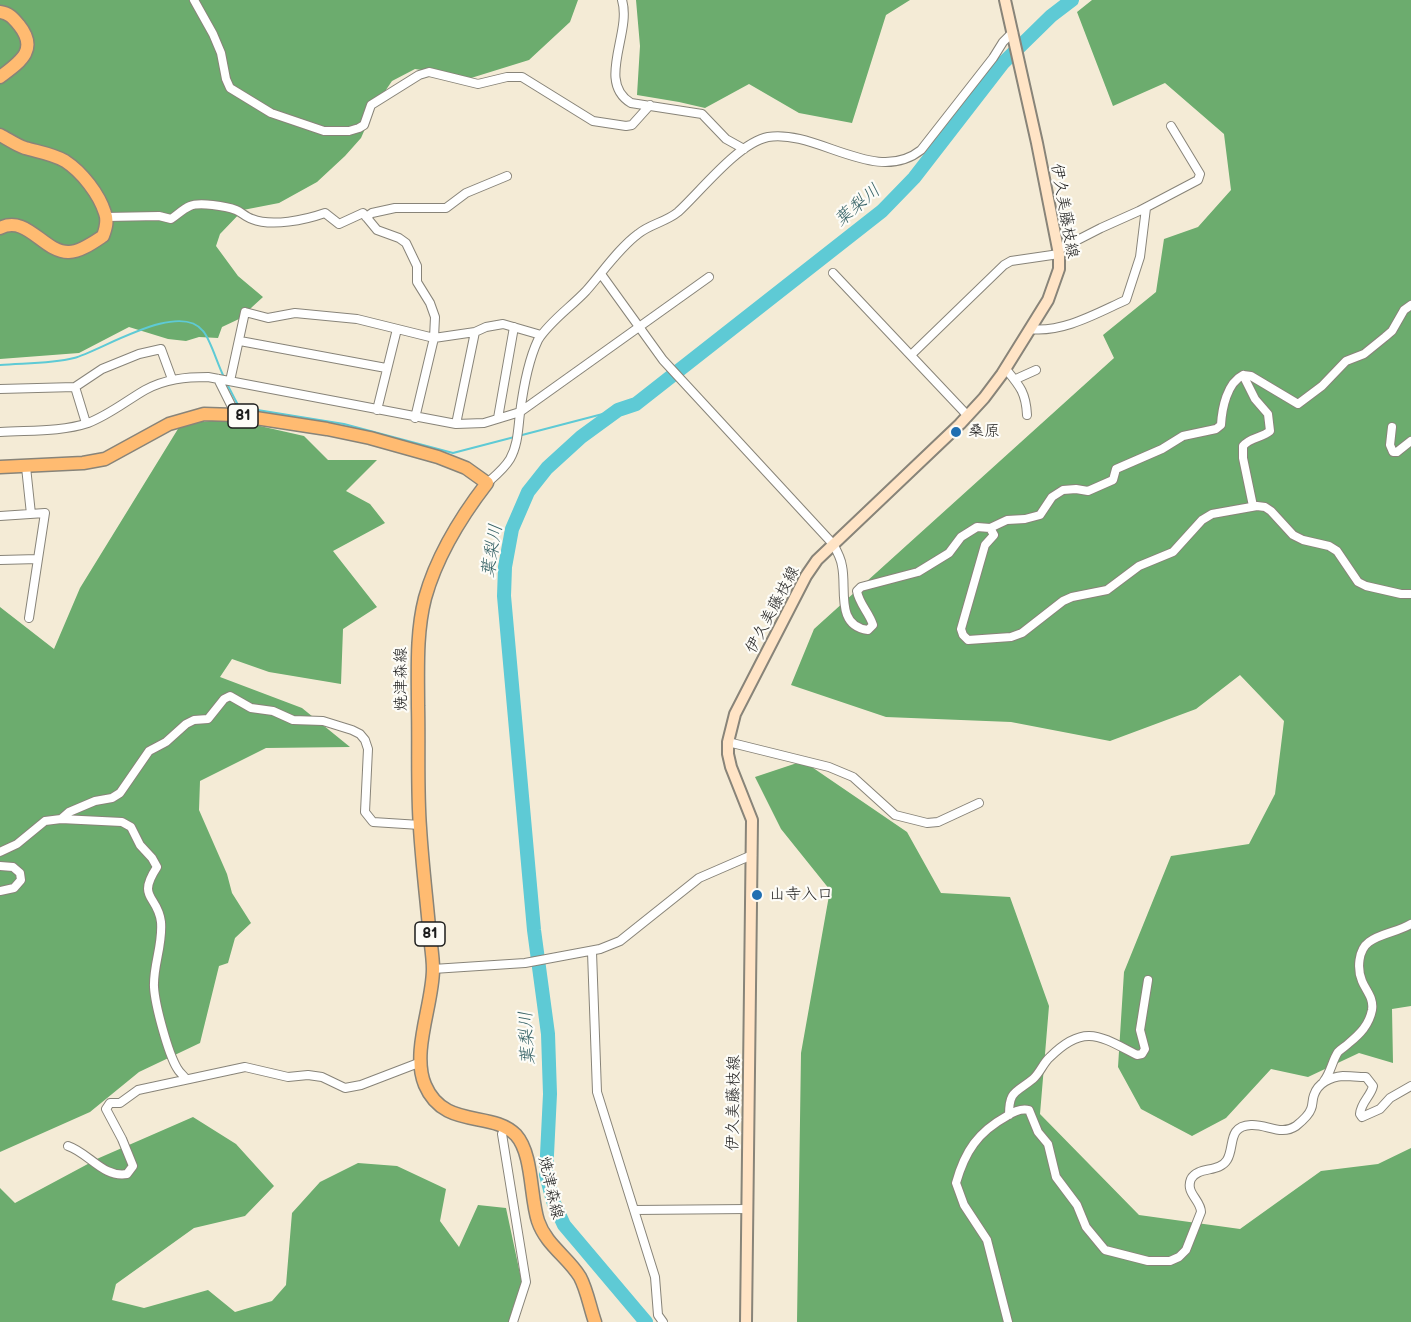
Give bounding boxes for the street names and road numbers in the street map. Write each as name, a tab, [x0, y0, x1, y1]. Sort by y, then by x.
street label: 伊久美藤枝線	[1046, 162, 1082, 260]
road number: 81	[228, 404, 258, 428]
street label: 伊久美藤枝線	[742, 563, 804, 657]
street label: 焼津森線	[392, 647, 412, 711]
road number: 81	[415, 922, 445, 946]
street label: 伊久美藤枝線	[724, 1055, 744, 1151]
street label: 焼津森線	[533, 1155, 567, 1221]

